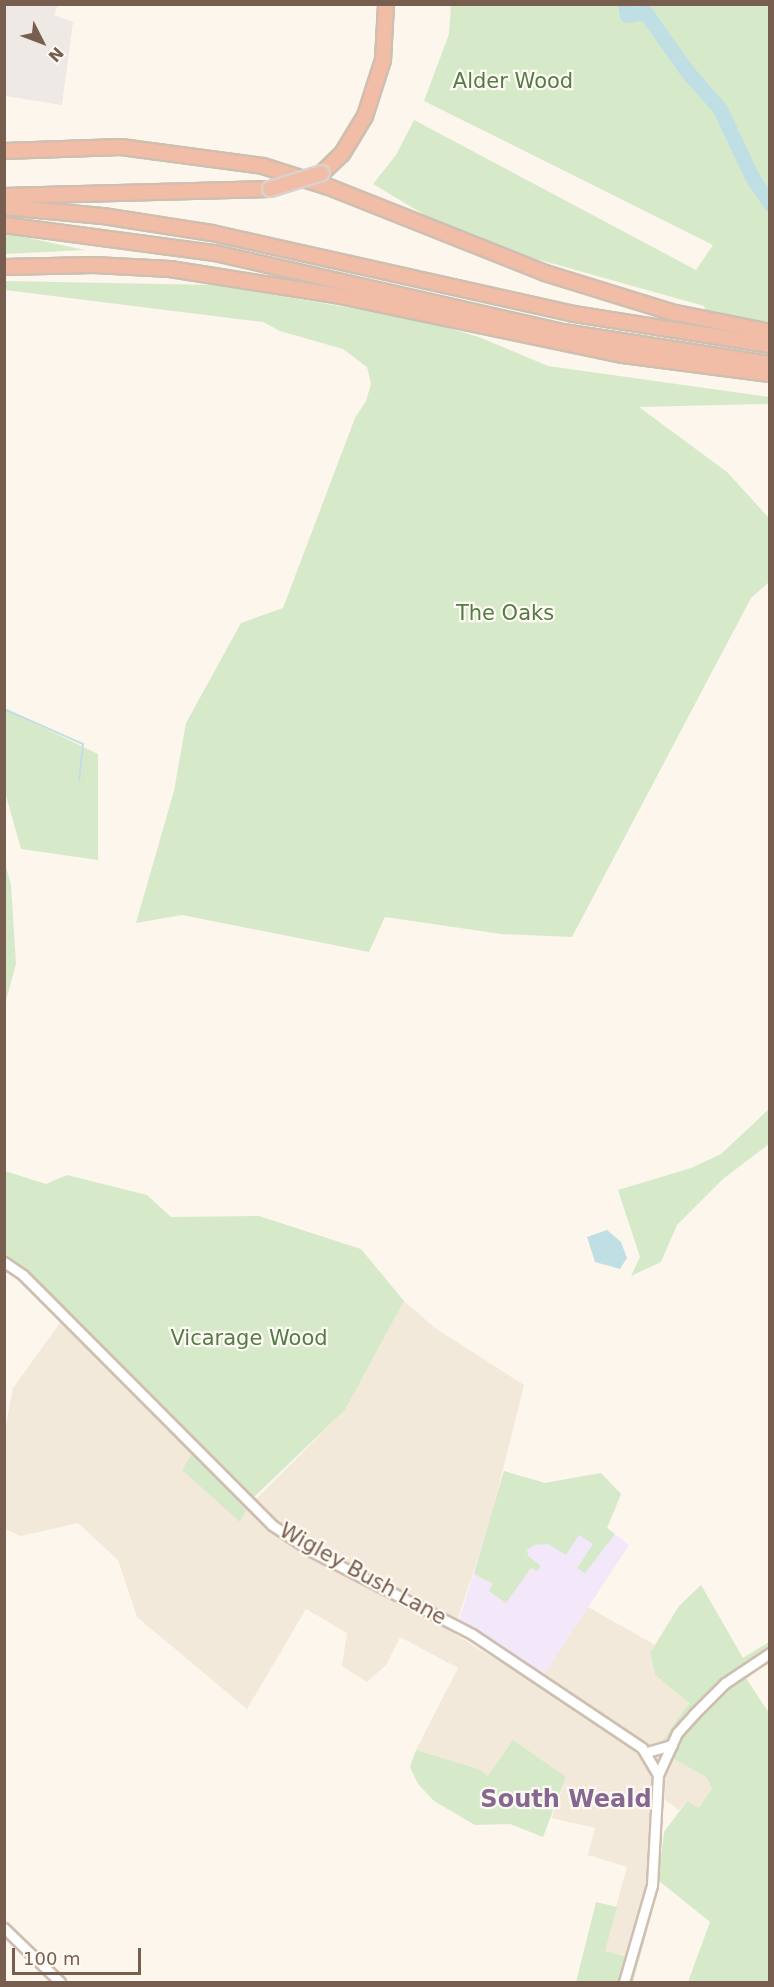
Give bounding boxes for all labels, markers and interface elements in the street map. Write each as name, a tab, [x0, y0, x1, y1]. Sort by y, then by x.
north arrow	[12, 12, 72, 72]
text: N	[44, 43, 67, 66]
park label: Alder Wood	[453, 68, 573, 94]
park label: The Oaks	[456, 600, 554, 626]
park label: Vicarage Wood	[170, 1325, 328, 1351]
street label: Wigley Bush Lane	[275, 1518, 451, 1630]
district label: South Weald	[480, 1786, 652, 1814]
scale bar	[15, 1936, 144, 1974]
text: 100 m	[23, 1948, 81, 1969]

